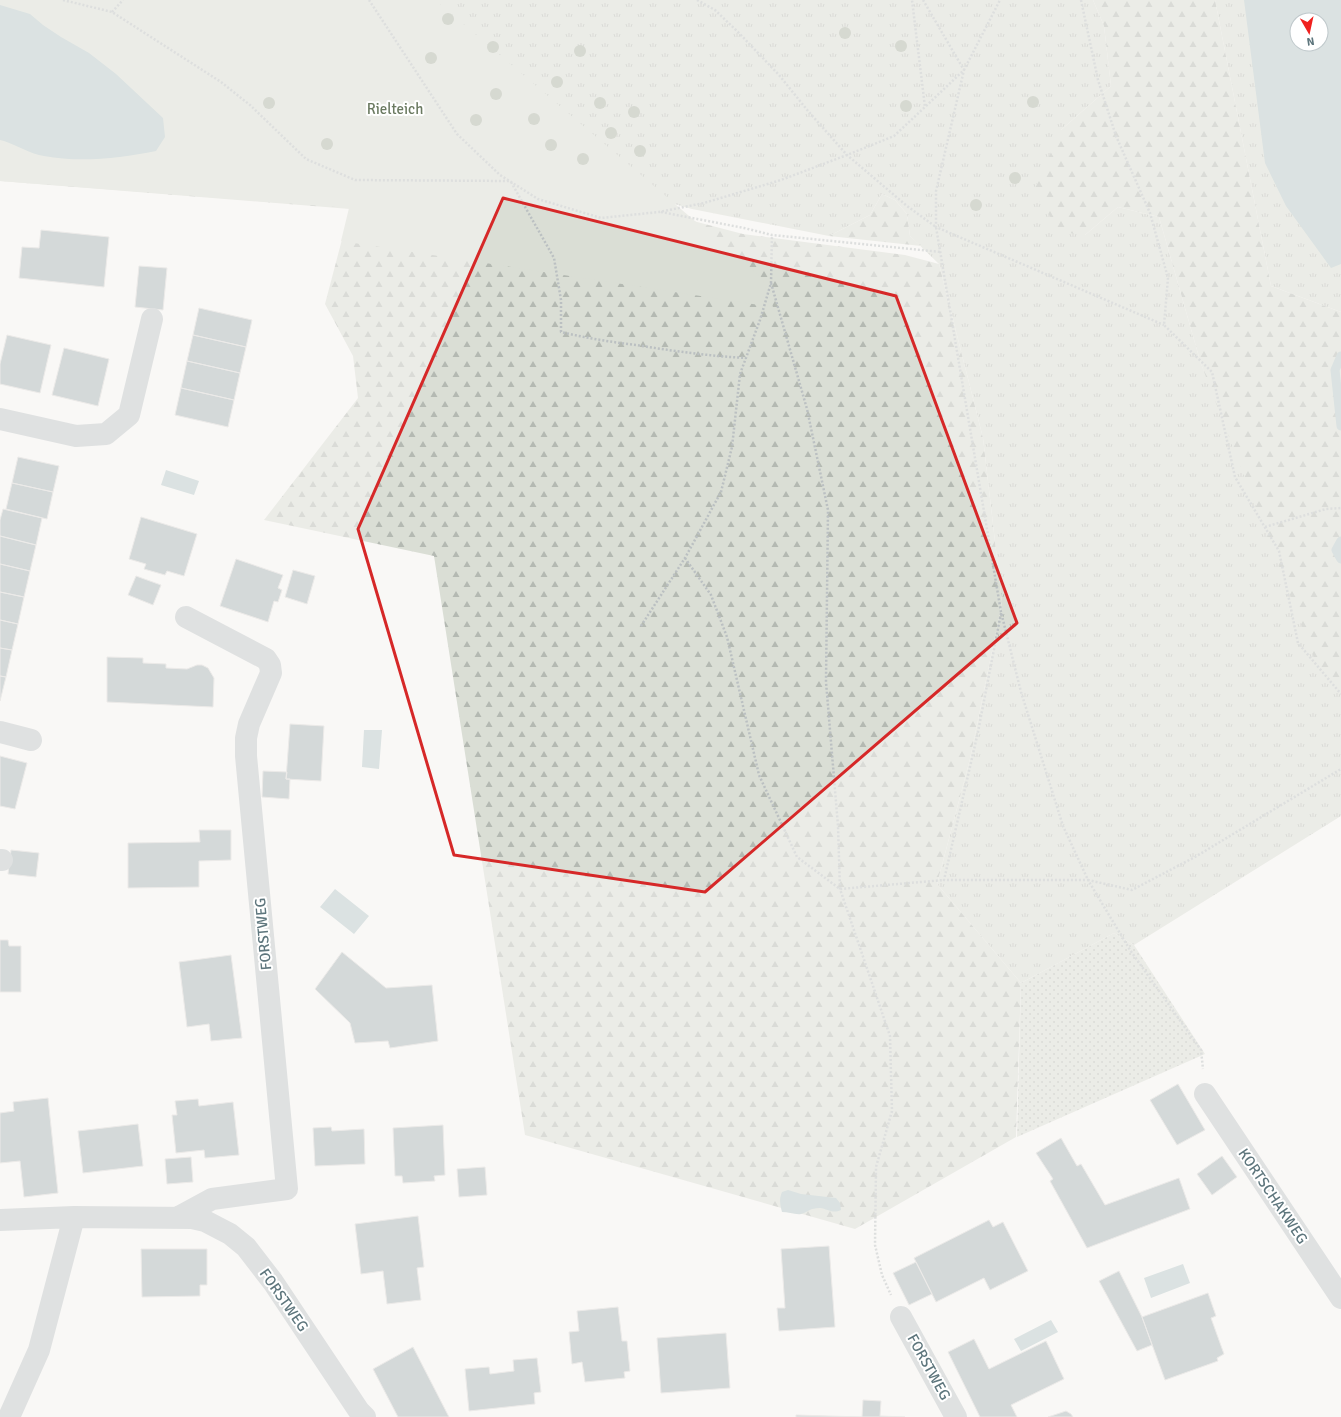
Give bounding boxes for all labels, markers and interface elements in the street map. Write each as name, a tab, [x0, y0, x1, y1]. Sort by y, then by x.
north arrow	[1289, 12, 1329, 52]
text: N	[1306, 34, 1315, 48]
park label: Rielteich	[367, 100, 423, 118]
street label: FORSTWEG	[251, 897, 275, 971]
street label: KORTSCHAKWEG	[1234, 1145, 1312, 1247]
street label: FORSTWEG	[256, 1265, 312, 1335]
street label: FORSTWEG	[903, 1331, 955, 1403]

